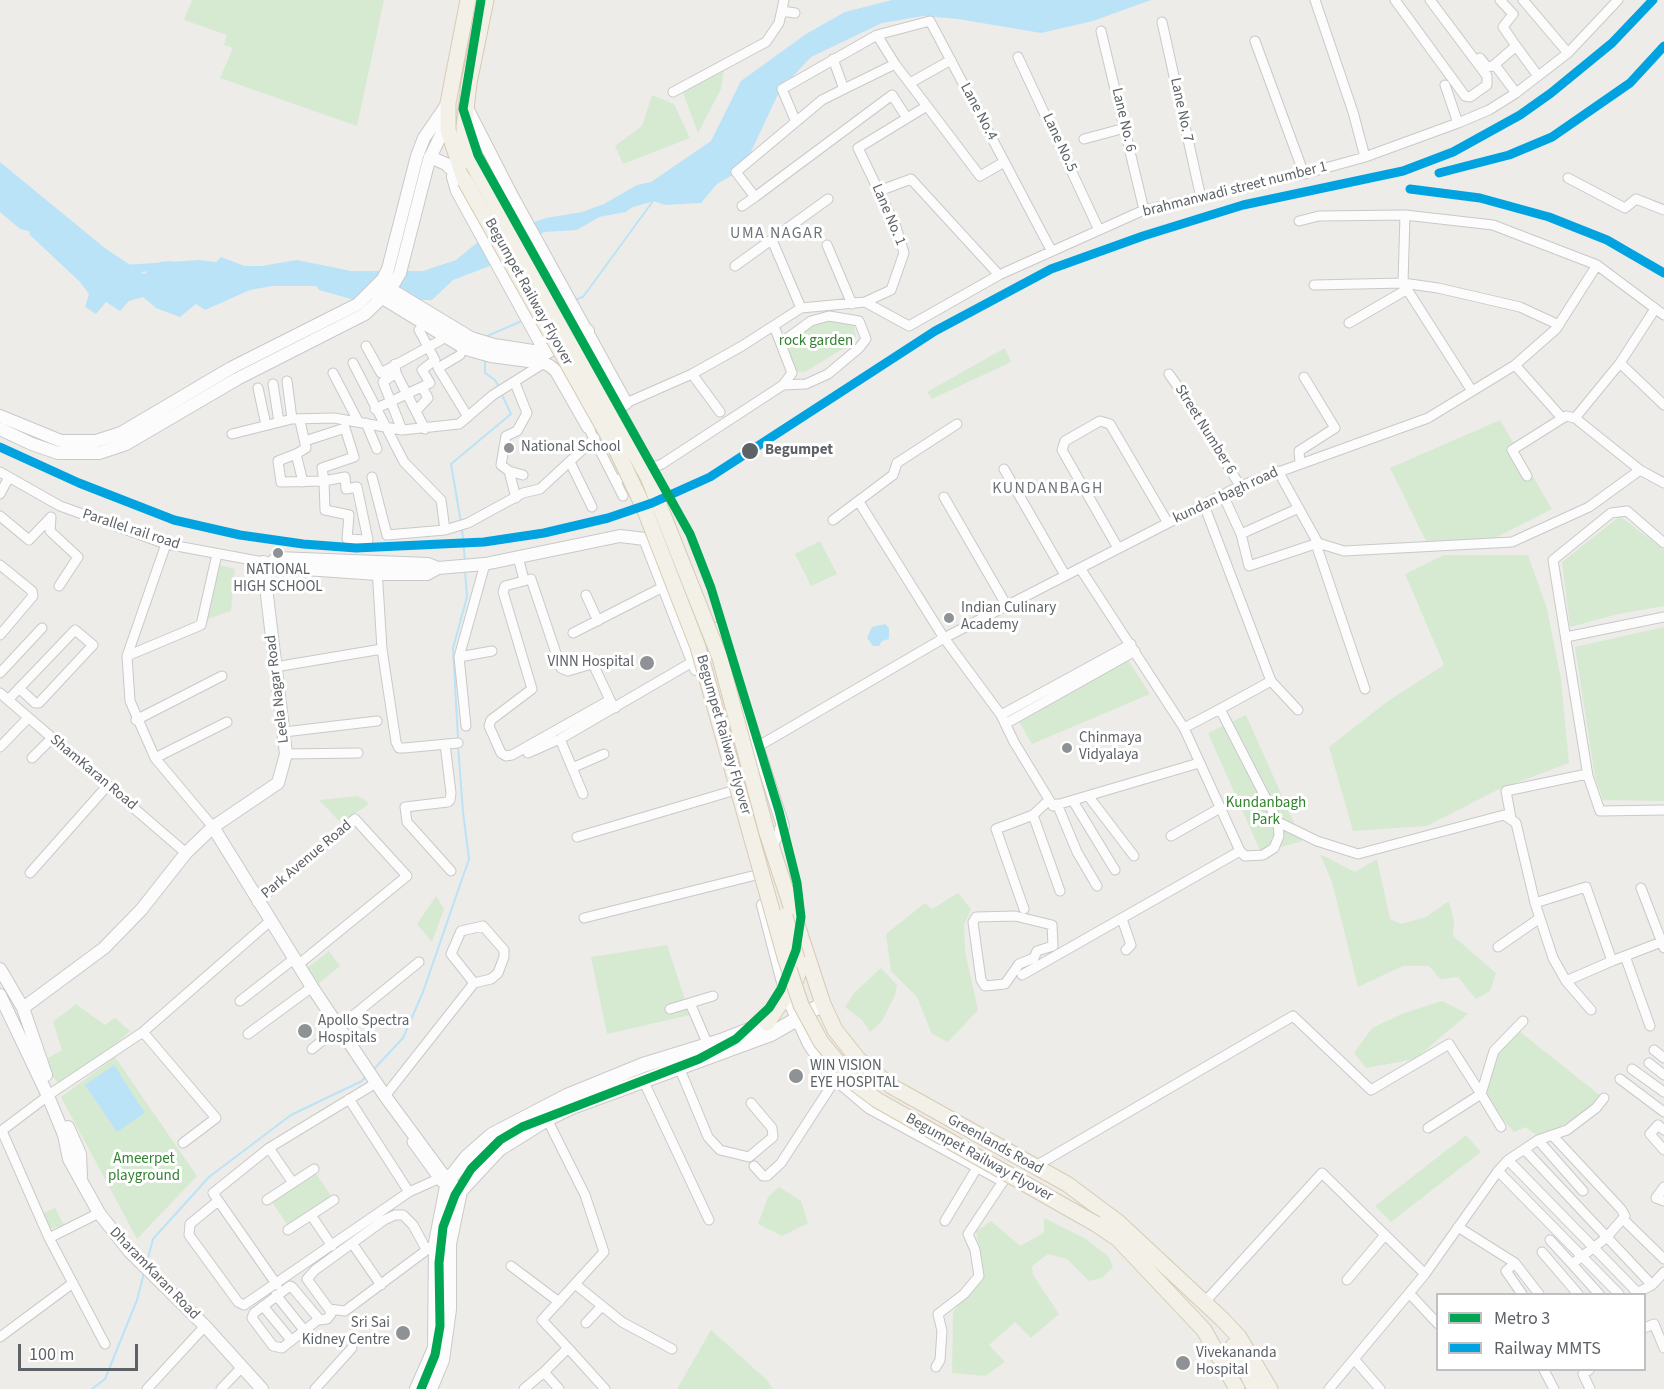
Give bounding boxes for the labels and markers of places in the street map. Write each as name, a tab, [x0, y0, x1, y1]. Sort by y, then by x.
place label: National School	[521, 439, 621, 457]
marker: National School	[502, 441, 516, 455]
marker: Begumpet	[740, 441, 760, 461]
place label: Begumpet	[765, 442, 833, 460]
marker: NATIONAL HIGH SCHOOL	[271, 546, 285, 560]
place label: NATIONAL HIGH SCHOOL	[233, 562, 323, 597]
place label: Indian Culinary Academy	[961, 600, 1056, 635]
marker: Indian Culinary Academy	[942, 611, 956, 625]
place label: VINN Hospital	[548, 654, 634, 672]
marker: VINN Hospital	[638, 654, 656, 672]
place label: Chinmaya Vidyalaya	[1079, 730, 1142, 765]
marker: Chinmaya Vidyalaya	[1060, 741, 1074, 755]
place label: Apollo Spectra Hospitals	[318, 1013, 409, 1048]
marker: Apollo Spectra Hospitals	[296, 1022, 314, 1040]
place label: WIN VISION EYE HOSPITAL	[810, 1058, 899, 1093]
marker: WIN VISION EYE HOSPITAL	[787, 1067, 805, 1085]
place label: Sri Sai Kidney Centre	[302, 1315, 390, 1350]
marker: Sri Sai Kidney Centre	[394, 1324, 412, 1342]
place label: Vivekananda Hospital	[1196, 1345, 1276, 1380]
marker: Vivekananda Hospital	[1174, 1354, 1192, 1372]

